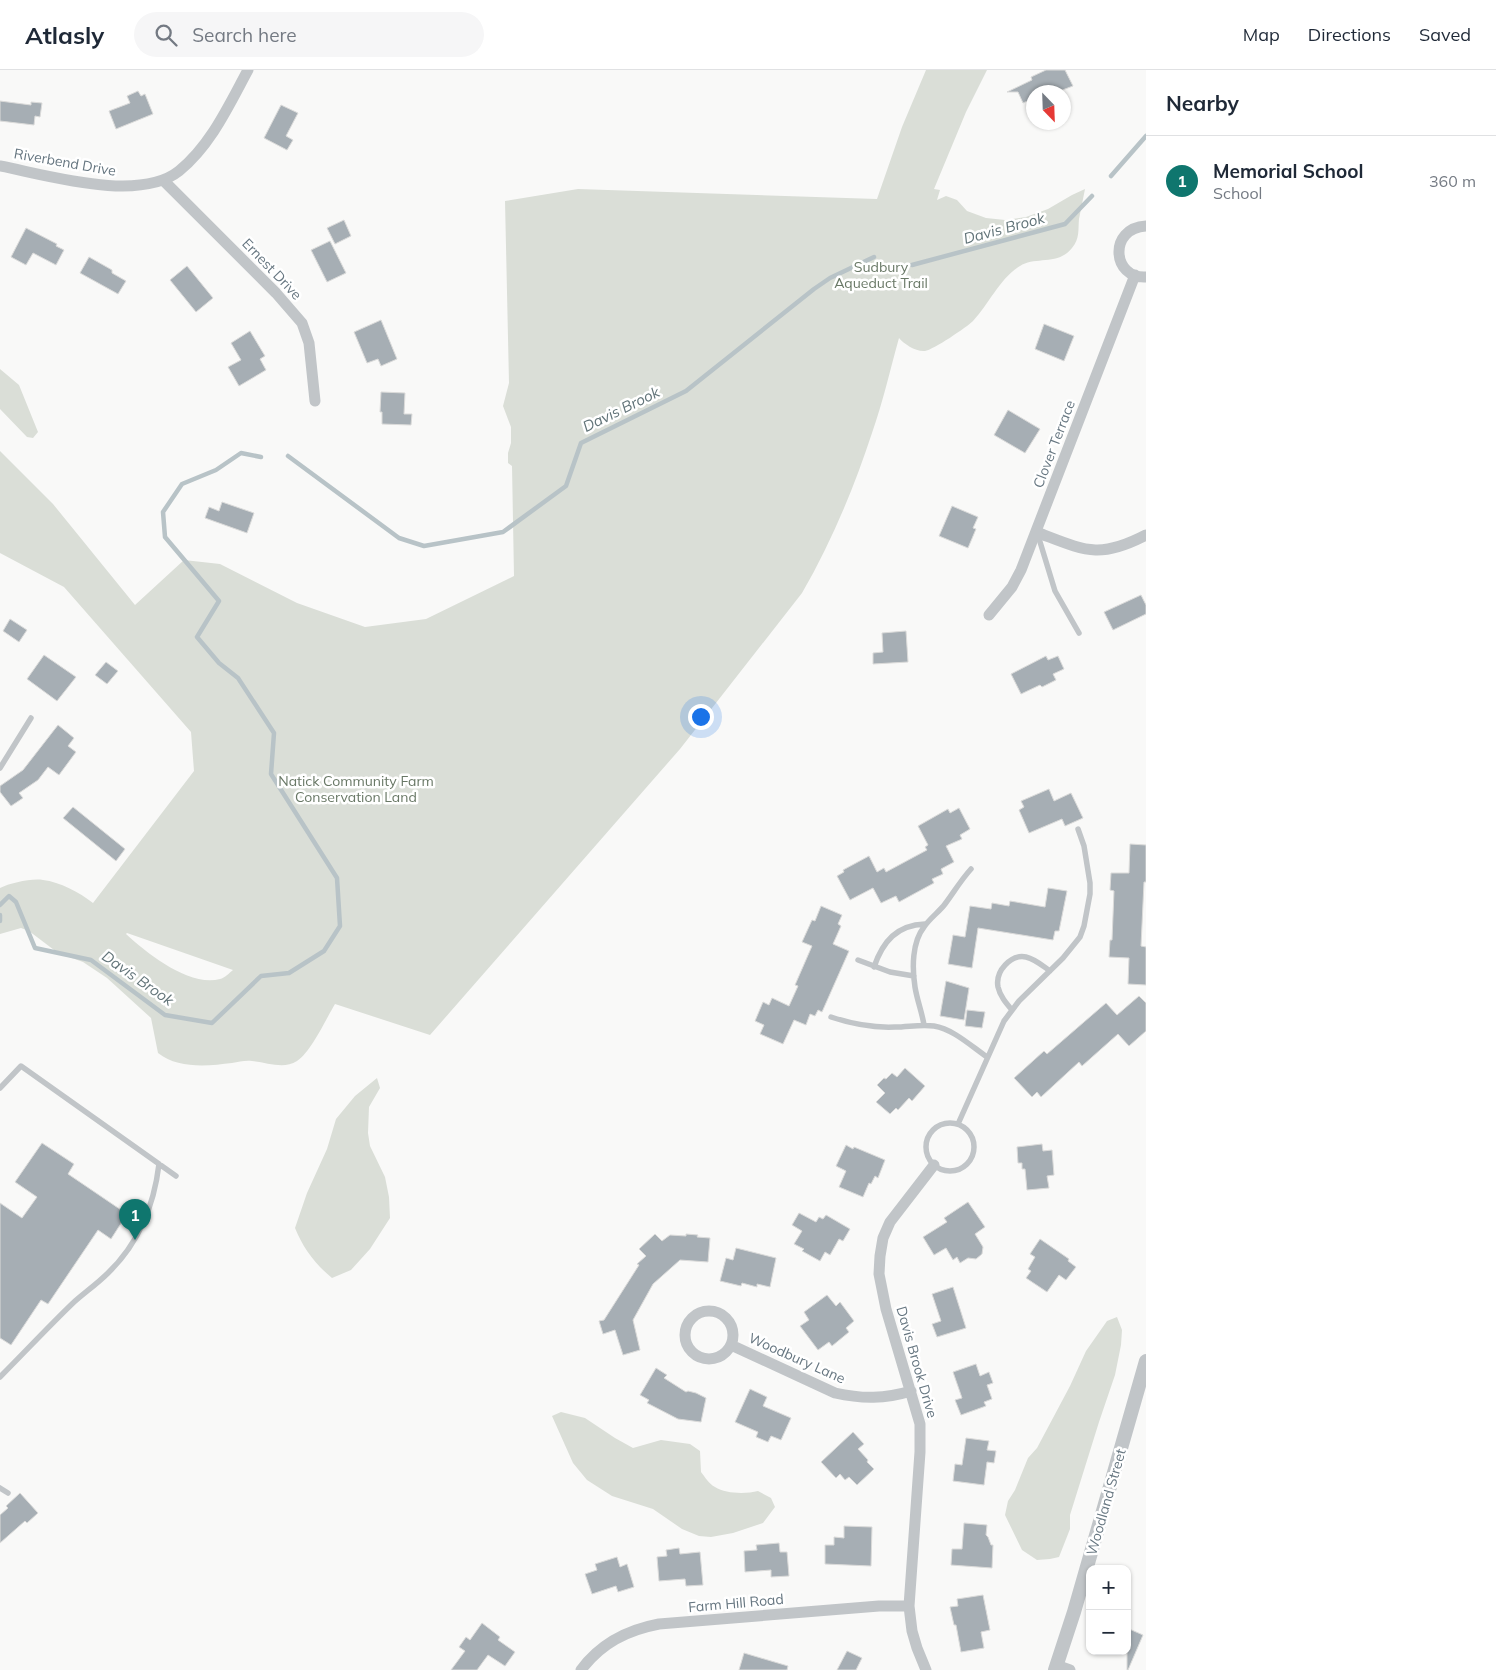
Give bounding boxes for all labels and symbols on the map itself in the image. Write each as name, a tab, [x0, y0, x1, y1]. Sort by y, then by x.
north arrow	[1026, 85, 1071, 130]
street label: Riverbend Drive	[13, 144, 117, 180]
water label: Davis Brook	[961, 208, 1048, 248]
street label: Ernest Drive	[238, 235, 306, 303]
park label: Sudbury Aqueduct Trail	[834, 258, 928, 292]
water label: Davis Brook	[579, 382, 664, 436]
street label: Clover Terrace	[1029, 398, 1079, 490]
your location	[688, 704, 714, 730]
park label: Natick Community Farm Conservation Land	[278, 772, 434, 806]
water label: Davis Brook	[98, 946, 179, 1010]
pin: 1	[119, 1199, 151, 1240]
street label: Davis Brook Drive	[892, 1304, 942, 1420]
street label: Woodbury Lane	[746, 1329, 848, 1387]
street label: Woodland Street	[1082, 1447, 1130, 1557]
street label: Farm Hill Road	[688, 1590, 784, 1616]

